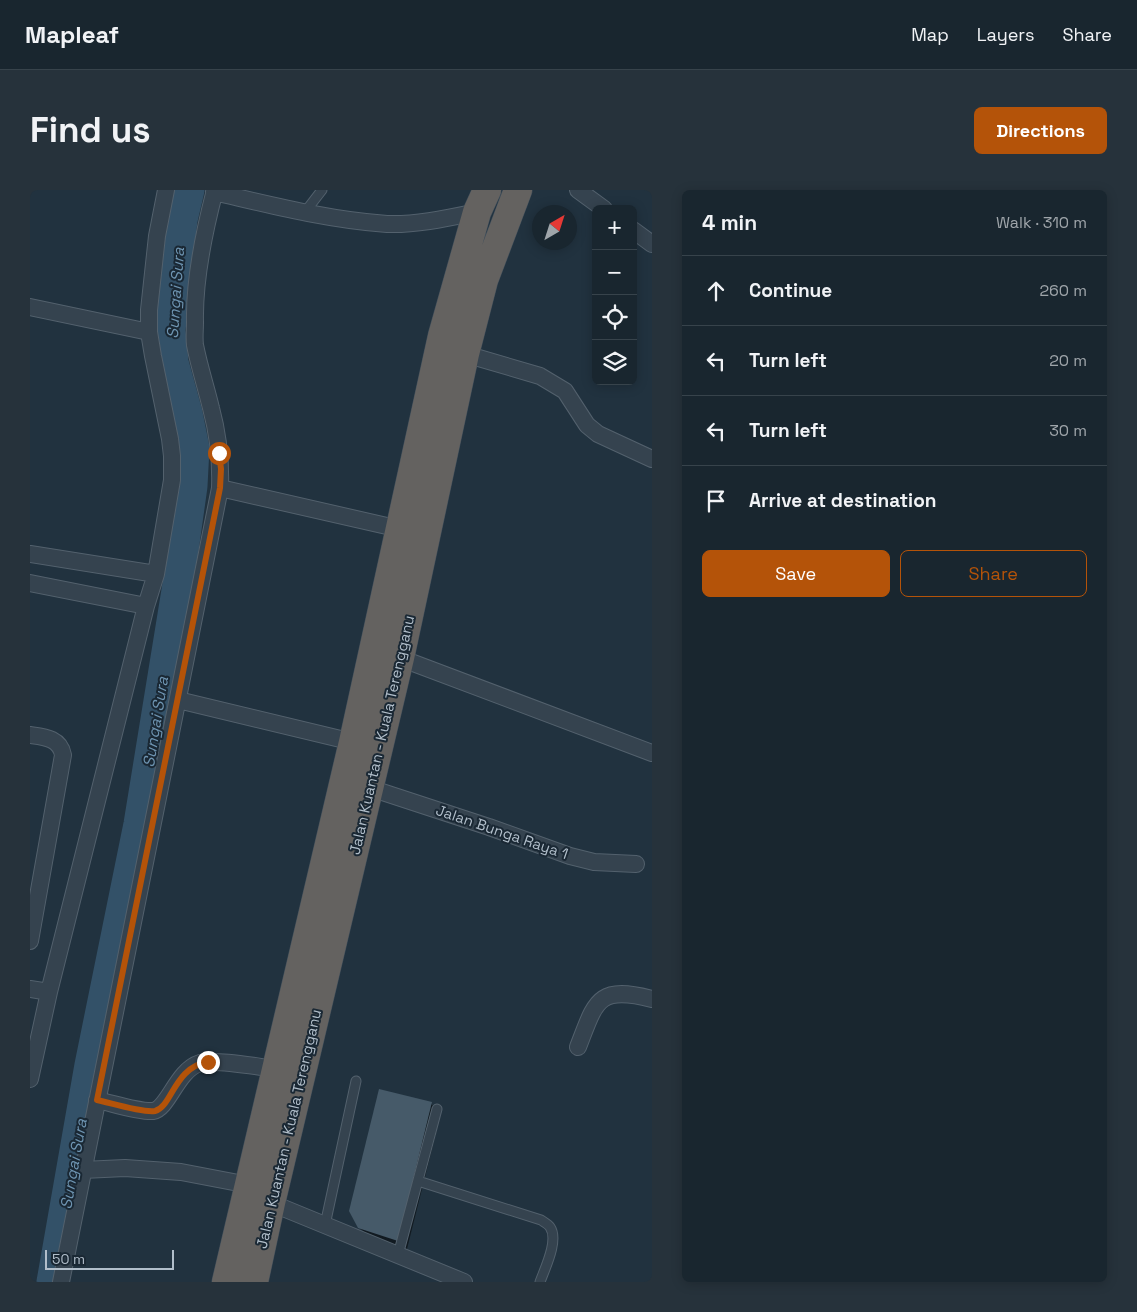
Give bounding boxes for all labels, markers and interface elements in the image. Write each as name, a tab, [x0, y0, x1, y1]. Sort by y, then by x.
text: Mapleaf	[25, 19, 119, 50]
text: Map	[911, 23, 949, 46]
text: Layers	[977, 23, 1034, 46]
text: Share	[1062, 23, 1112, 46]
button: Directions	[974, 107, 1107, 154]
text: Find us	[30, 108, 151, 152]
north arrow	[532, 205, 577, 250]
map controls	[592, 205, 637, 385]
button: +	[592, 205, 637, 250]
text: 4 min	[702, 209, 757, 236]
text: Walk · 310 m	[996, 212, 1087, 233]
water label: Sungai Sura	[162, 246, 189, 339]
button: −	[592, 250, 637, 295]
icon: ahead	[702, 277, 730, 305]
text: Continue	[749, 278, 832, 303]
text: 260 m	[1039, 280, 1087, 301]
button: locate	[592, 295, 637, 340]
button: layers	[592, 340, 637, 385]
icon: left	[702, 347, 730, 375]
text: Turn left	[749, 348, 827, 373]
text: 20 m	[1049, 350, 1087, 371]
icon: left	[702, 417, 730, 445]
text: Turn left	[749, 418, 827, 443]
text: 30 m	[1049, 420, 1087, 441]
route start	[208, 442, 231, 465]
icon: arrive	[702, 487, 730, 515]
text: Arrive at destination	[749, 488, 937, 513]
button: Save	[702, 550, 890, 597]
button: Share	[900, 550, 1087, 597]
street label: Jalan Kuantan - Kuala Terengganu	[345, 613, 418, 856]
water label: Sungai Sura	[138, 674, 173, 769]
street label: Jalan Bunga Raya 1	[433, 800, 571, 863]
street label: Jalan Kuantan - Kuala Terengganu	[252, 1007, 325, 1250]
route end	[197, 1051, 220, 1074]
water label: Sungai Sura	[55, 1116, 92, 1211]
scale bar	[45, 1247, 174, 1270]
text: 50 m	[52, 1250, 85, 1268]

